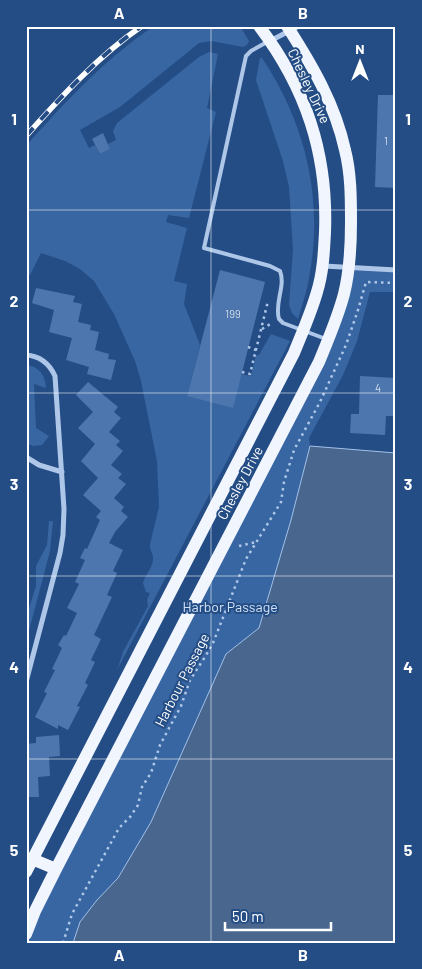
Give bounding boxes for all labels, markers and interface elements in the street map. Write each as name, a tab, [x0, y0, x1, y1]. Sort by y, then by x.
text: A	[114, 3, 125, 22]
text: B	[298, 3, 308, 22]
north arrow	[334, 38, 384, 88]
text: N	[355, 40, 365, 57]
street label: Chesley Drive	[285, 46, 334, 126]
text: 1	[11, 109, 17, 128]
text: 1	[405, 109, 411, 128]
house number: 1	[384, 134, 388, 147]
text: 2	[10, 291, 19, 310]
text: 2	[404, 291, 413, 310]
house number: 199	[225, 307, 241, 320]
house number: 4	[375, 381, 381, 394]
street label: Chesley Drive	[213, 443, 266, 523]
text: 3	[10, 474, 18, 493]
text: 3	[404, 474, 412, 493]
park label: Harbor Passage	[182, 598, 278, 615]
street label: Harbour Passage	[151, 630, 212, 729]
text: 4	[9, 657, 19, 676]
text: 4	[403, 657, 413, 676]
text: 5	[10, 840, 19, 859]
text: 5	[404, 840, 413, 859]
scale bar	[225, 899, 331, 931]
text: 50 m	[232, 907, 264, 925]
text: A	[114, 945, 125, 964]
text: B	[298, 945, 308, 964]

